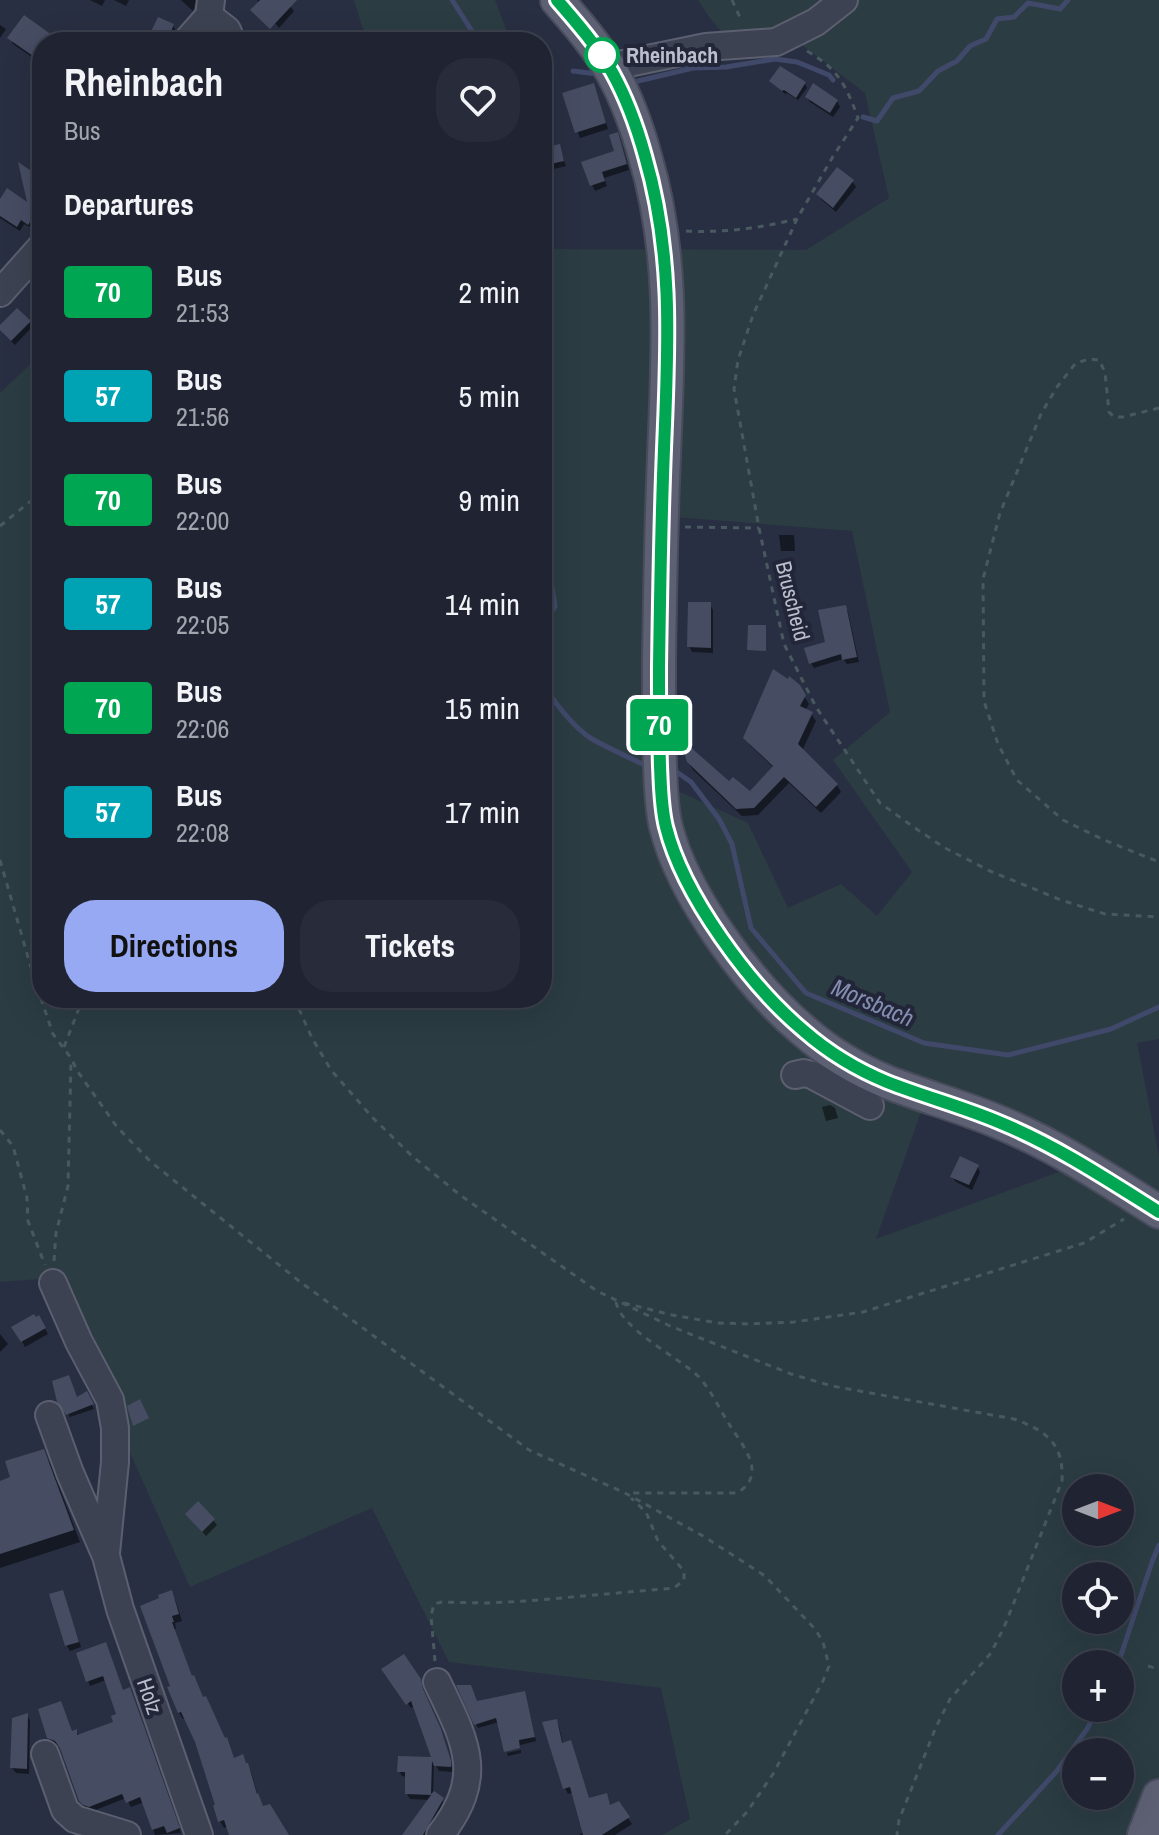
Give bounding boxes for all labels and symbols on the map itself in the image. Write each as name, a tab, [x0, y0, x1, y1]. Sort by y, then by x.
marker: Rheinbach	[585, 38, 619, 72]
place label: Rheinbach	[626, 40, 718, 70]
street label: Bruscheid	[769, 558, 817, 644]
line badge: 70	[623, 699, 695, 751]
water label: Morsbach	[827, 970, 919, 1034]
north arrow	[1062, 1474, 1134, 1546]
street label: Holz	[130, 1674, 170, 1718]

